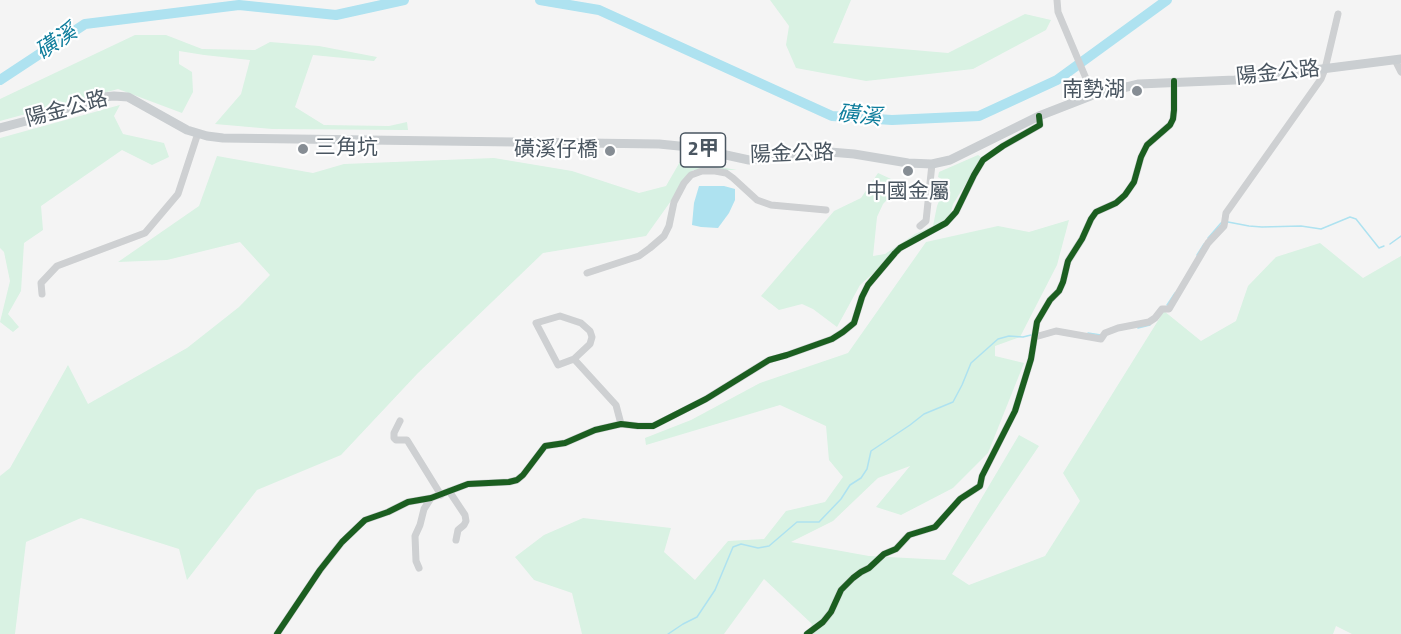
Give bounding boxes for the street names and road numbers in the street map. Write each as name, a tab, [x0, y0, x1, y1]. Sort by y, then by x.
street label: 陽金公路	[1235, 57, 1321, 91]
street label: 陽金公路	[23, 87, 111, 133]
road number: 2甲	[680, 133, 726, 167]
street label: 陽金公路	[750, 141, 834, 169]

